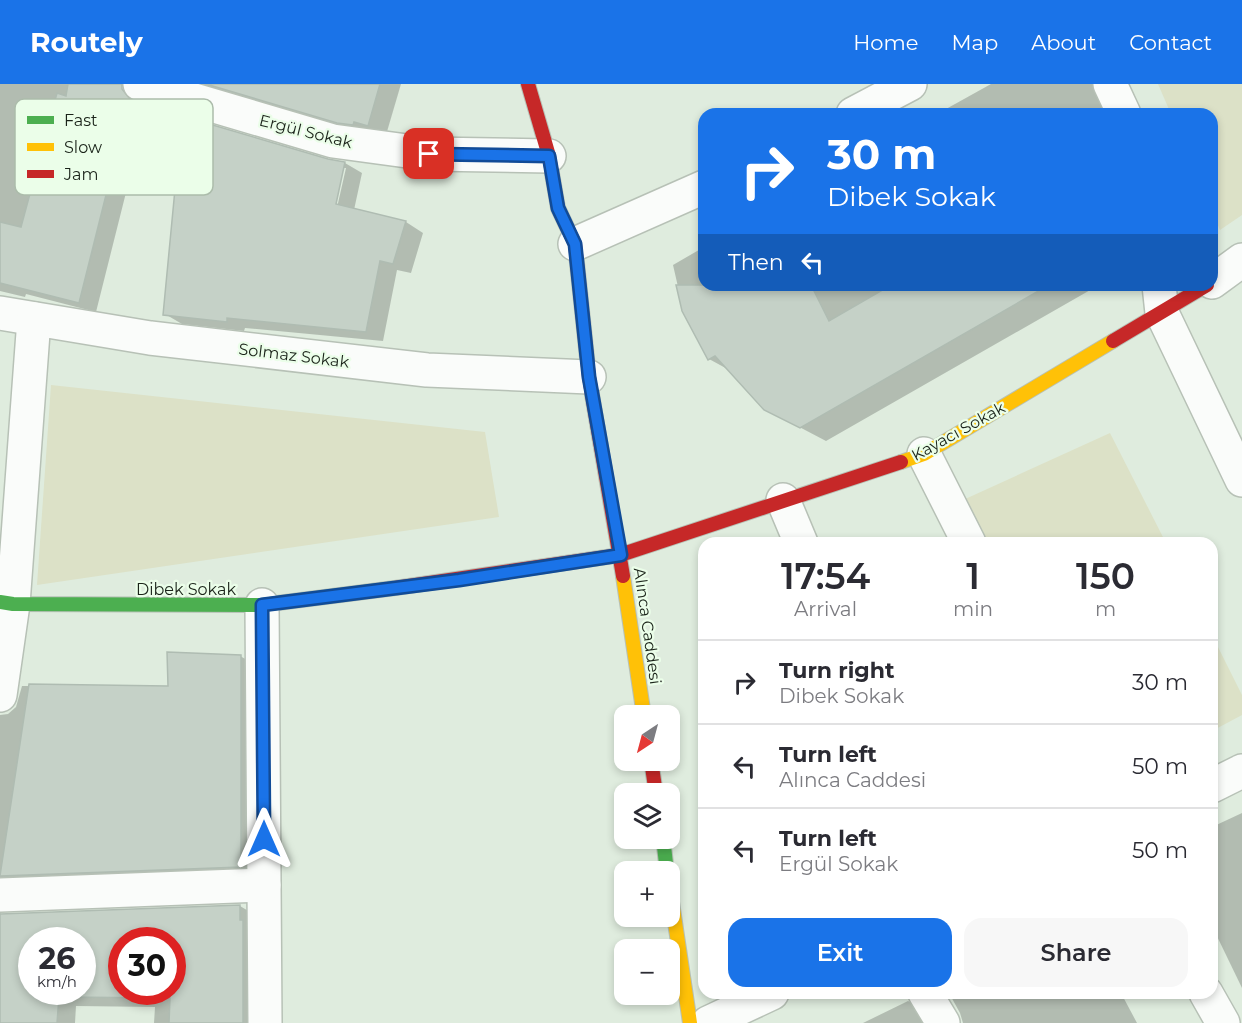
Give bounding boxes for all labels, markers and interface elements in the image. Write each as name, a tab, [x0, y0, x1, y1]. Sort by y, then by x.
text: Routely	[30, 25, 143, 59]
text: Home	[853, 30, 918, 55]
text: Map	[951, 30, 998, 55]
text: About	[1031, 30, 1096, 55]
text: Contact	[1129, 30, 1212, 55]
legend	[15, 99, 213, 195]
text: Fast	[64, 111, 98, 130]
street label: Ergül Sokak	[257, 111, 355, 152]
pin	[403, 128, 454, 179]
text: 30 m	[827, 128, 936, 180]
icon: right	[728, 132, 806, 210]
icon: arrive	[412, 137, 445, 170]
text: Slow	[64, 138, 102, 157]
text: Jam	[63, 165, 98, 184]
text: Dibek Sokak	[827, 180, 996, 213]
icon: left	[796, 246, 829, 279]
text: Then	[728, 249, 784, 276]
street label: Solmaz Sokak	[238, 339, 351, 372]
street label: Kayacı Sokak	[908, 398, 1009, 465]
text: 17:54	[781, 554, 870, 598]
text: 1	[966, 554, 980, 598]
text: 150	[1076, 554, 1135, 598]
street label: Alınca Caddesi	[630, 566, 665, 686]
street label: Dibek Sokak	[136, 580, 236, 599]
text: Arrival	[794, 597, 857, 621]
text: min	[953, 597, 993, 621]
text: m	[1095, 597, 1116, 621]
text: Turn right	[779, 657, 894, 684]
icon: right	[728, 666, 761, 699]
text: 30 m	[1132, 669, 1188, 696]
text: Dibek Sokak	[779, 684, 904, 708]
north arrow	[614, 705, 680, 771]
map controls	[614, 705, 680, 1005]
text: Turn left	[779, 741, 877, 768]
icon: left	[728, 750, 761, 783]
text: 50 m	[1132, 753, 1188, 780]
text: Alınca Caddesi	[779, 768, 926, 792]
button: layers	[614, 783, 680, 849]
position arrow	[232, 807, 296, 871]
text: Turn left	[779, 825, 877, 852]
icon: left	[728, 834, 761, 867]
text: 50 m	[1132, 837, 1188, 864]
text: Ergül Sokak	[779, 852, 898, 876]
button: +	[614, 861, 680, 927]
button: Exit	[728, 918, 952, 987]
button: Share	[964, 918, 1188, 987]
speed limit sign: 30	[108, 927, 186, 1005]
button: −	[614, 939, 680, 1005]
text: 26	[39, 940, 75, 977]
text: km/h	[37, 972, 77, 991]

